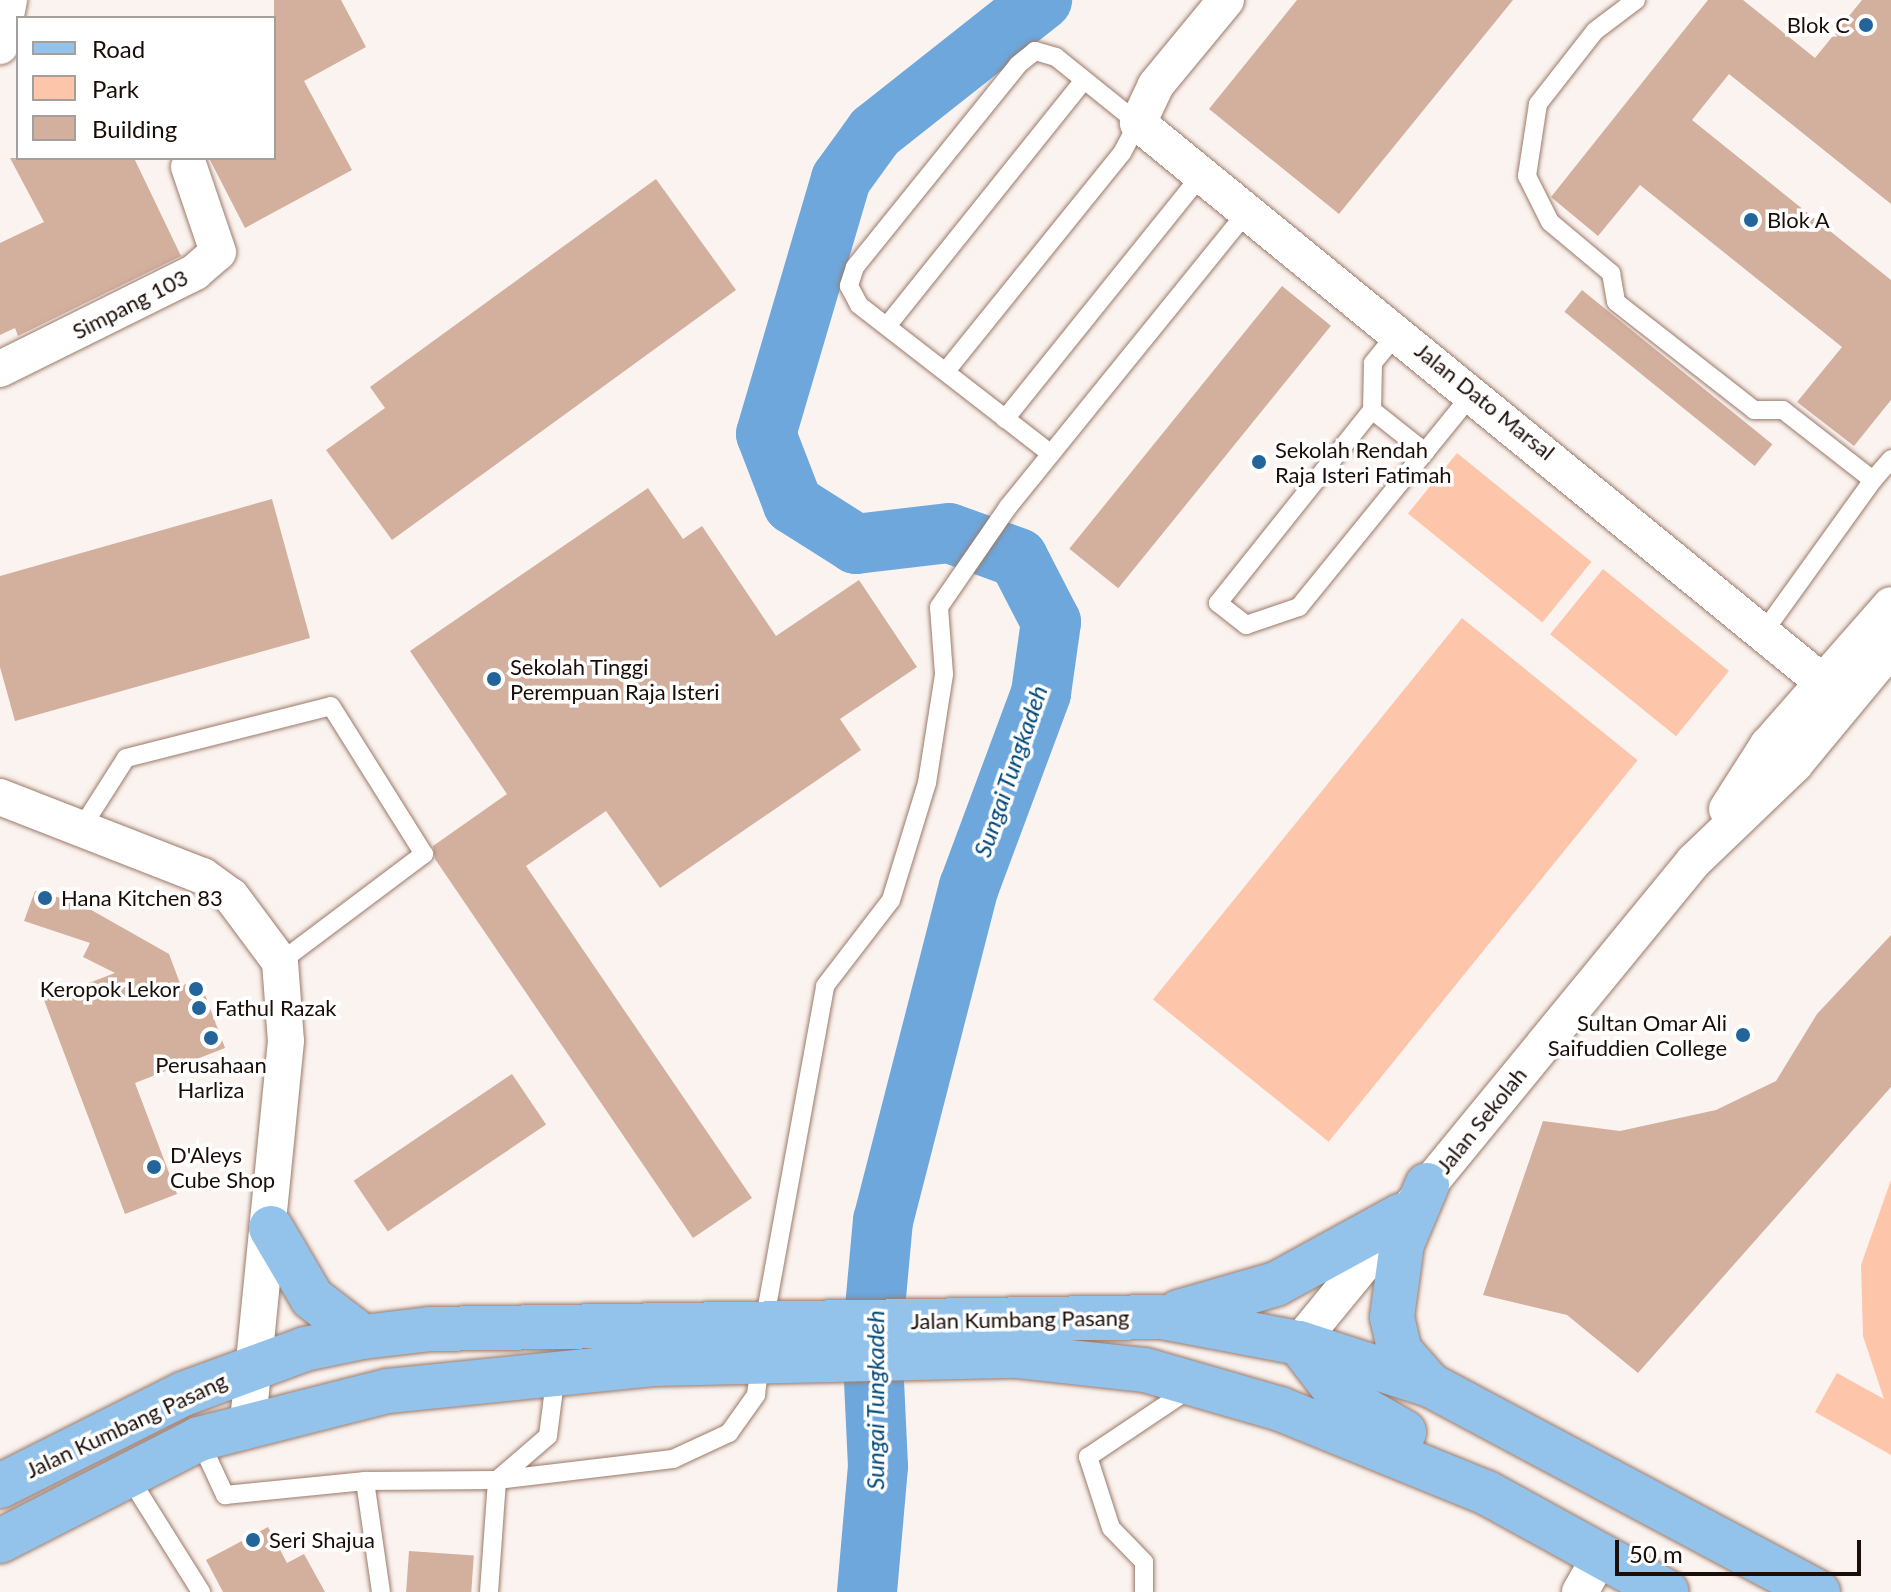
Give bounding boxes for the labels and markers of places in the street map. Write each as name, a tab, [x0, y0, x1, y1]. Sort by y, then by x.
place label: Blok C	[1787, 12, 1850, 38]
marker: Blok C	[1857, 16, 1875, 34]
place label: Blok A	[1767, 207, 1830, 233]
marker: Blok A	[1742, 211, 1760, 229]
place label: Sekolah Rendah Raja Isteri Fatimah	[1275, 436, 1452, 488]
marker: Sekolah Rendah Raja Isteri Fatimah	[1250, 453, 1268, 471]
place label: Sekolah Tinggi Perempuan Raja Isteri	[510, 653, 719, 704]
marker: Sekolah Tinggi Perempuan Raja Isteri	[485, 670, 503, 688]
place label: Hana Kitchen 83	[61, 885, 223, 911]
marker: Hana Kitchen 83	[36, 889, 54, 907]
place label: Keropok Lekor	[40, 976, 180, 1002]
marker: Keropok Lekor	[187, 980, 205, 998]
place label: Fathul Razak	[215, 995, 337, 1021]
marker: Fathul Razak	[190, 999, 208, 1017]
place label: Sultan Omar Ali Saifuddien College	[1548, 1009, 1727, 1060]
marker: Sultan Omar Ali Saifuddien College	[1734, 1026, 1752, 1044]
marker: Perusahaan Harliza	[202, 1029, 220, 1047]
place label: Perusahaan Harliza	[155, 1051, 267, 1102]
place label: D'Aleys Cube Shop	[170, 1141, 275, 1192]
marker: D'Aleys Cube Shop	[145, 1158, 163, 1176]
place label: Seri Shajua	[269, 1527, 375, 1553]
marker: Seri Shajua	[244, 1531, 262, 1549]

